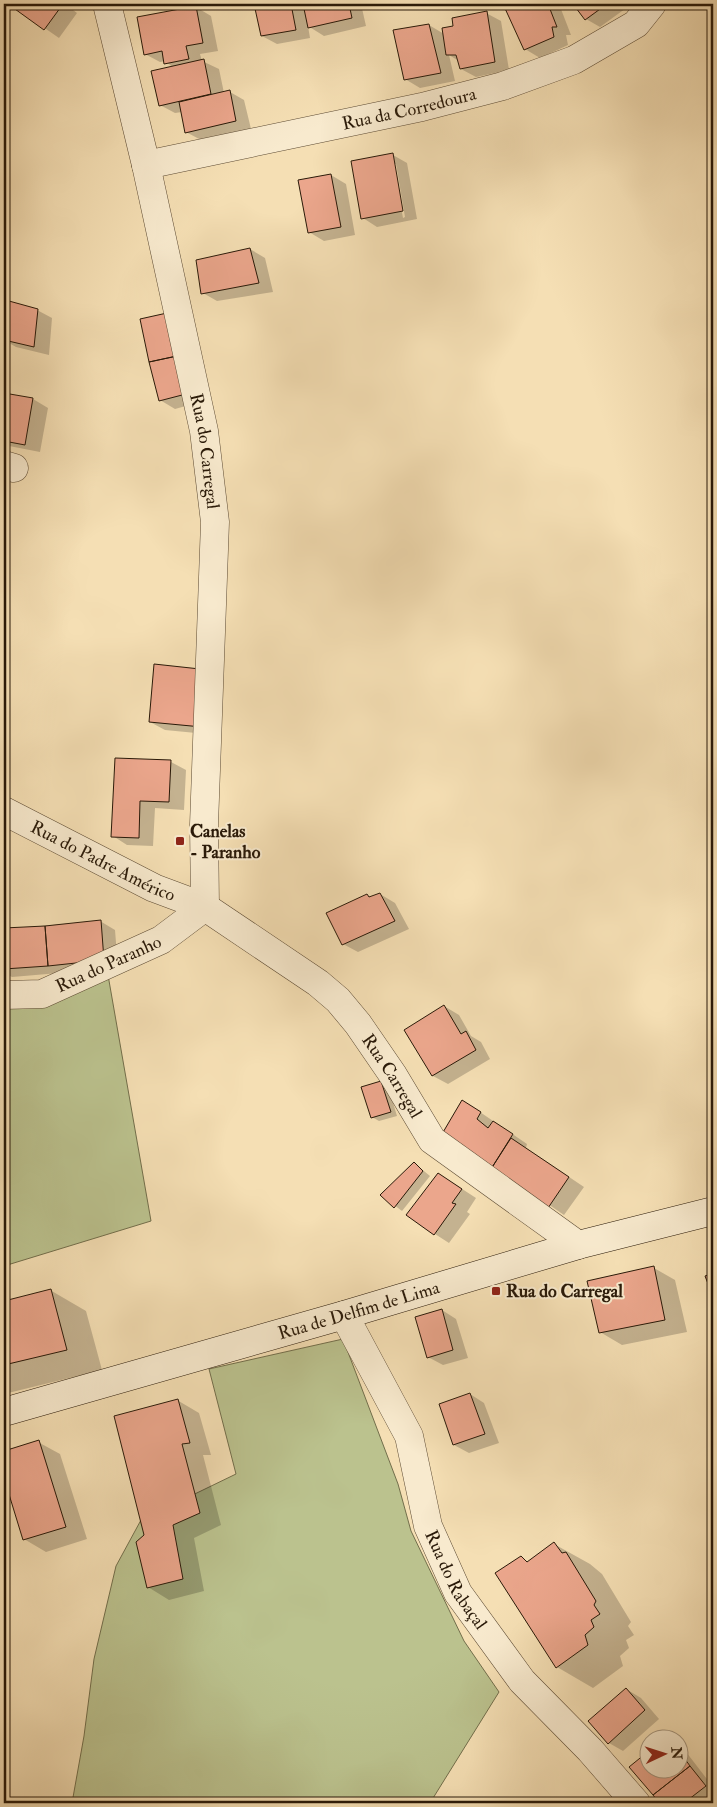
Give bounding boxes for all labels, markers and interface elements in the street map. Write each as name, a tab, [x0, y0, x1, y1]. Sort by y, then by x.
street label: Rua da Corredoura	[340, 82, 479, 136]
street label: Rua do Carregal	[184, 391, 224, 511]
street label: Rua do Padre Américo	[27, 816, 179, 907]
place label: Canelas - Paranho	[190, 820, 261, 864]
marker: Canelas - Paranho	[174, 835, 186, 847]
street label: Rua do Paranho	[52, 930, 165, 998]
street label: Rua Carregal	[356, 1030, 427, 1123]
street label: Rua de Delfim de Lima	[275, 1276, 443, 1345]
place label: Rua do Carregal	[506, 1280, 623, 1303]
marker: Rua do Carregal	[490, 1285, 502, 1297]
street label: Rua do Rabaçal	[419, 1526, 492, 1635]
north arrow	[640, 1730, 690, 1780]
text: N	[667, 1745, 685, 1760]

